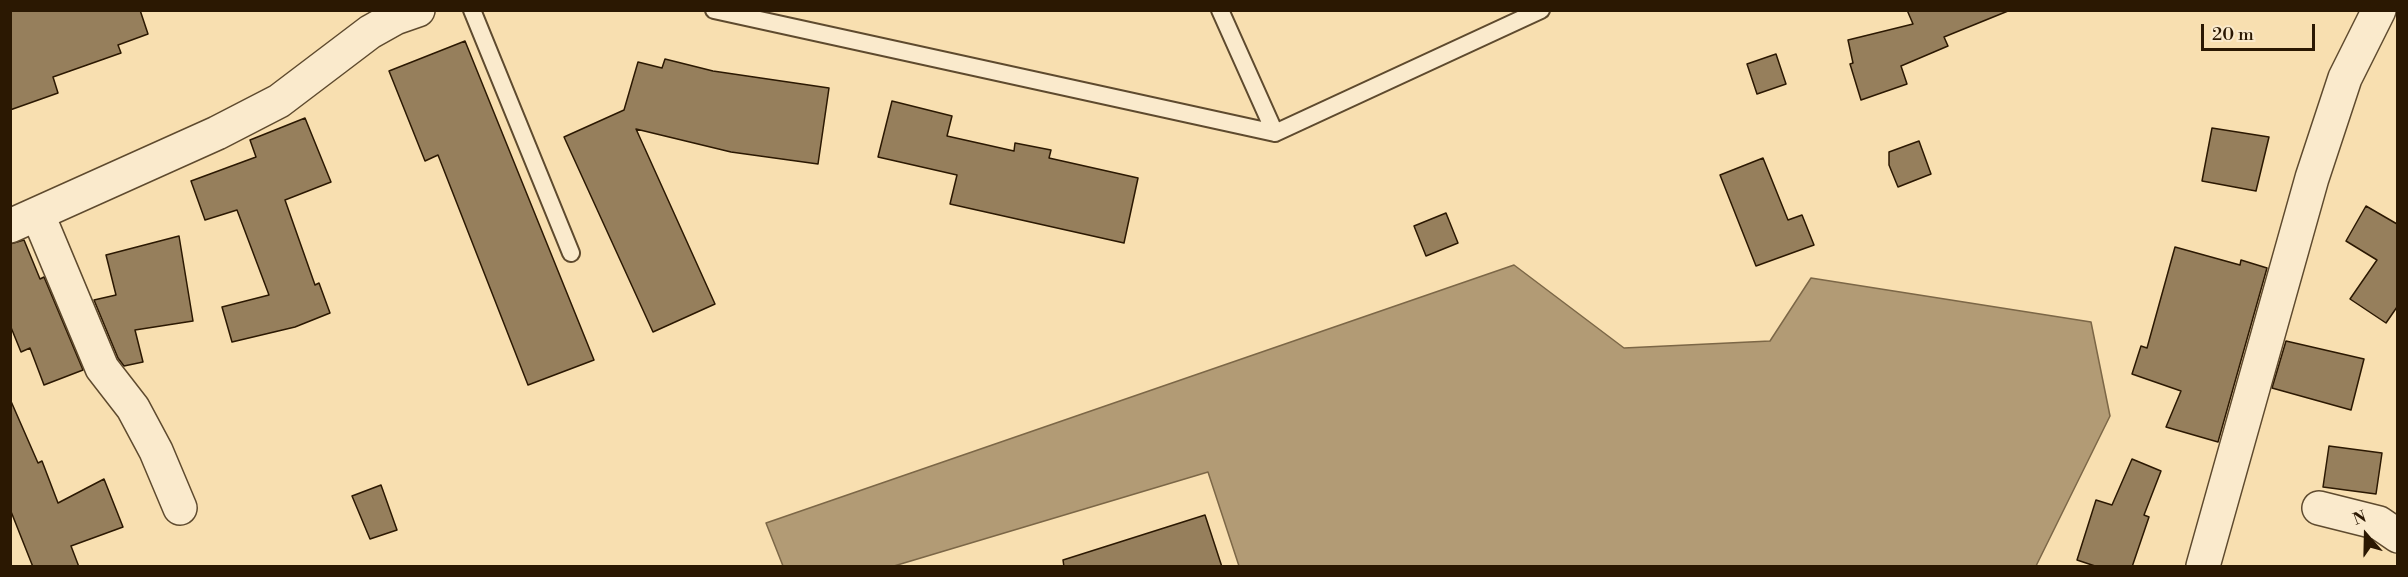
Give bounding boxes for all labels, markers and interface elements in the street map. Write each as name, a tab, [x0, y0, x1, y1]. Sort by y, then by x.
scale bar	[2204, 12, 2318, 50]
text: 20 m	[2212, 23, 2254, 46]
north arrow	[2336, 505, 2396, 565]
text: N	[2350, 507, 2369, 530]

